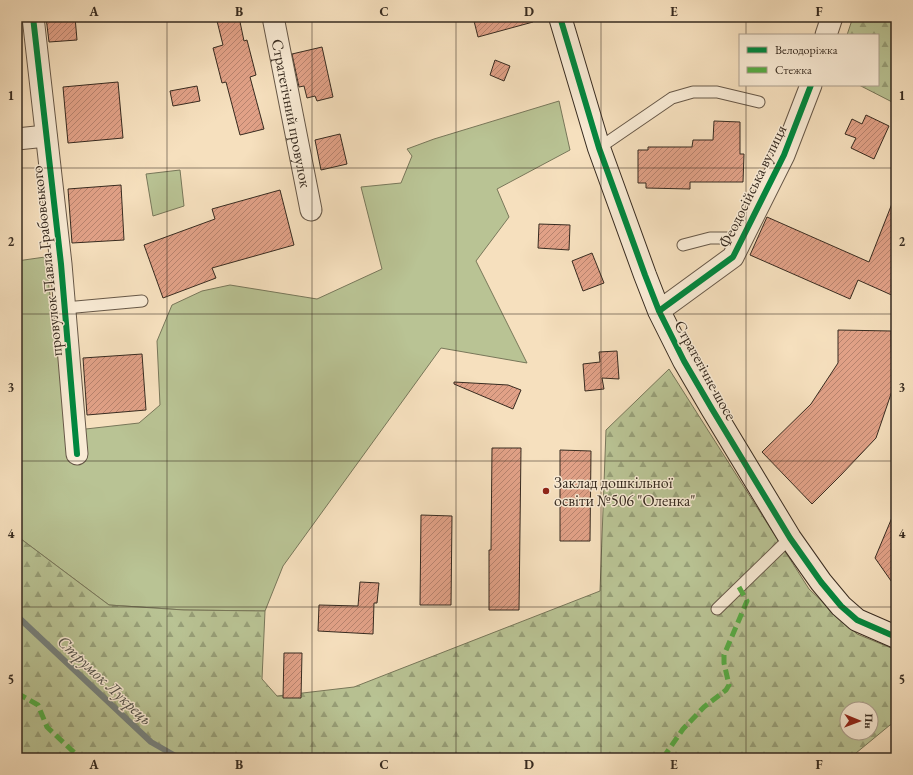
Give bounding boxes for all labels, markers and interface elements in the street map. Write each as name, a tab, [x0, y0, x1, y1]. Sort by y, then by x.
text: A	[88, 3, 99, 20]
text: B	[235, 3, 243, 20]
text: C	[379, 3, 389, 20]
text: D	[524, 3, 534, 20]
text: E	[670, 3, 678, 20]
text: F	[815, 3, 823, 20]
legend	[739, 34, 879, 86]
street label: Стратегічний провулок	[267, 37, 316, 190]
text: Велодоріжка	[775, 42, 838, 58]
text: Стежка	[775, 62, 812, 78]
text: 1	[8, 87, 15, 104]
text: 1	[899, 87, 906, 104]
street label: Феодосійська вулиця	[714, 121, 791, 251]
street label: провулок Павла Грабовського	[26, 164, 67, 357]
text: 2	[8, 233, 15, 250]
text: 2	[899, 233, 906, 250]
street label: Стратегічне шосе	[669, 317, 742, 424]
text: 3	[8, 379, 15, 396]
text: 3	[899, 379, 906, 396]
place label: Заклад дошкільної освіти №506 "Оленка"	[554, 472, 696, 511]
marker: Заклад дошкільної освіти №506 "Оленка"	[541, 486, 551, 496]
text: 4	[8, 525, 15, 542]
text: 4	[899, 525, 906, 542]
water label: Струмок Лукрець	[53, 630, 157, 730]
text: 5	[8, 671, 14, 688]
text: 5	[899, 671, 905, 688]
north arrow	[839, 701, 879, 741]
text: Пн	[862, 714, 876, 729]
text: A	[88, 756, 99, 773]
text: B	[235, 756, 243, 773]
text: C	[379, 756, 389, 773]
text: D	[524, 756, 534, 773]
text: E	[670, 756, 678, 773]
text: F	[815, 756, 823, 773]

